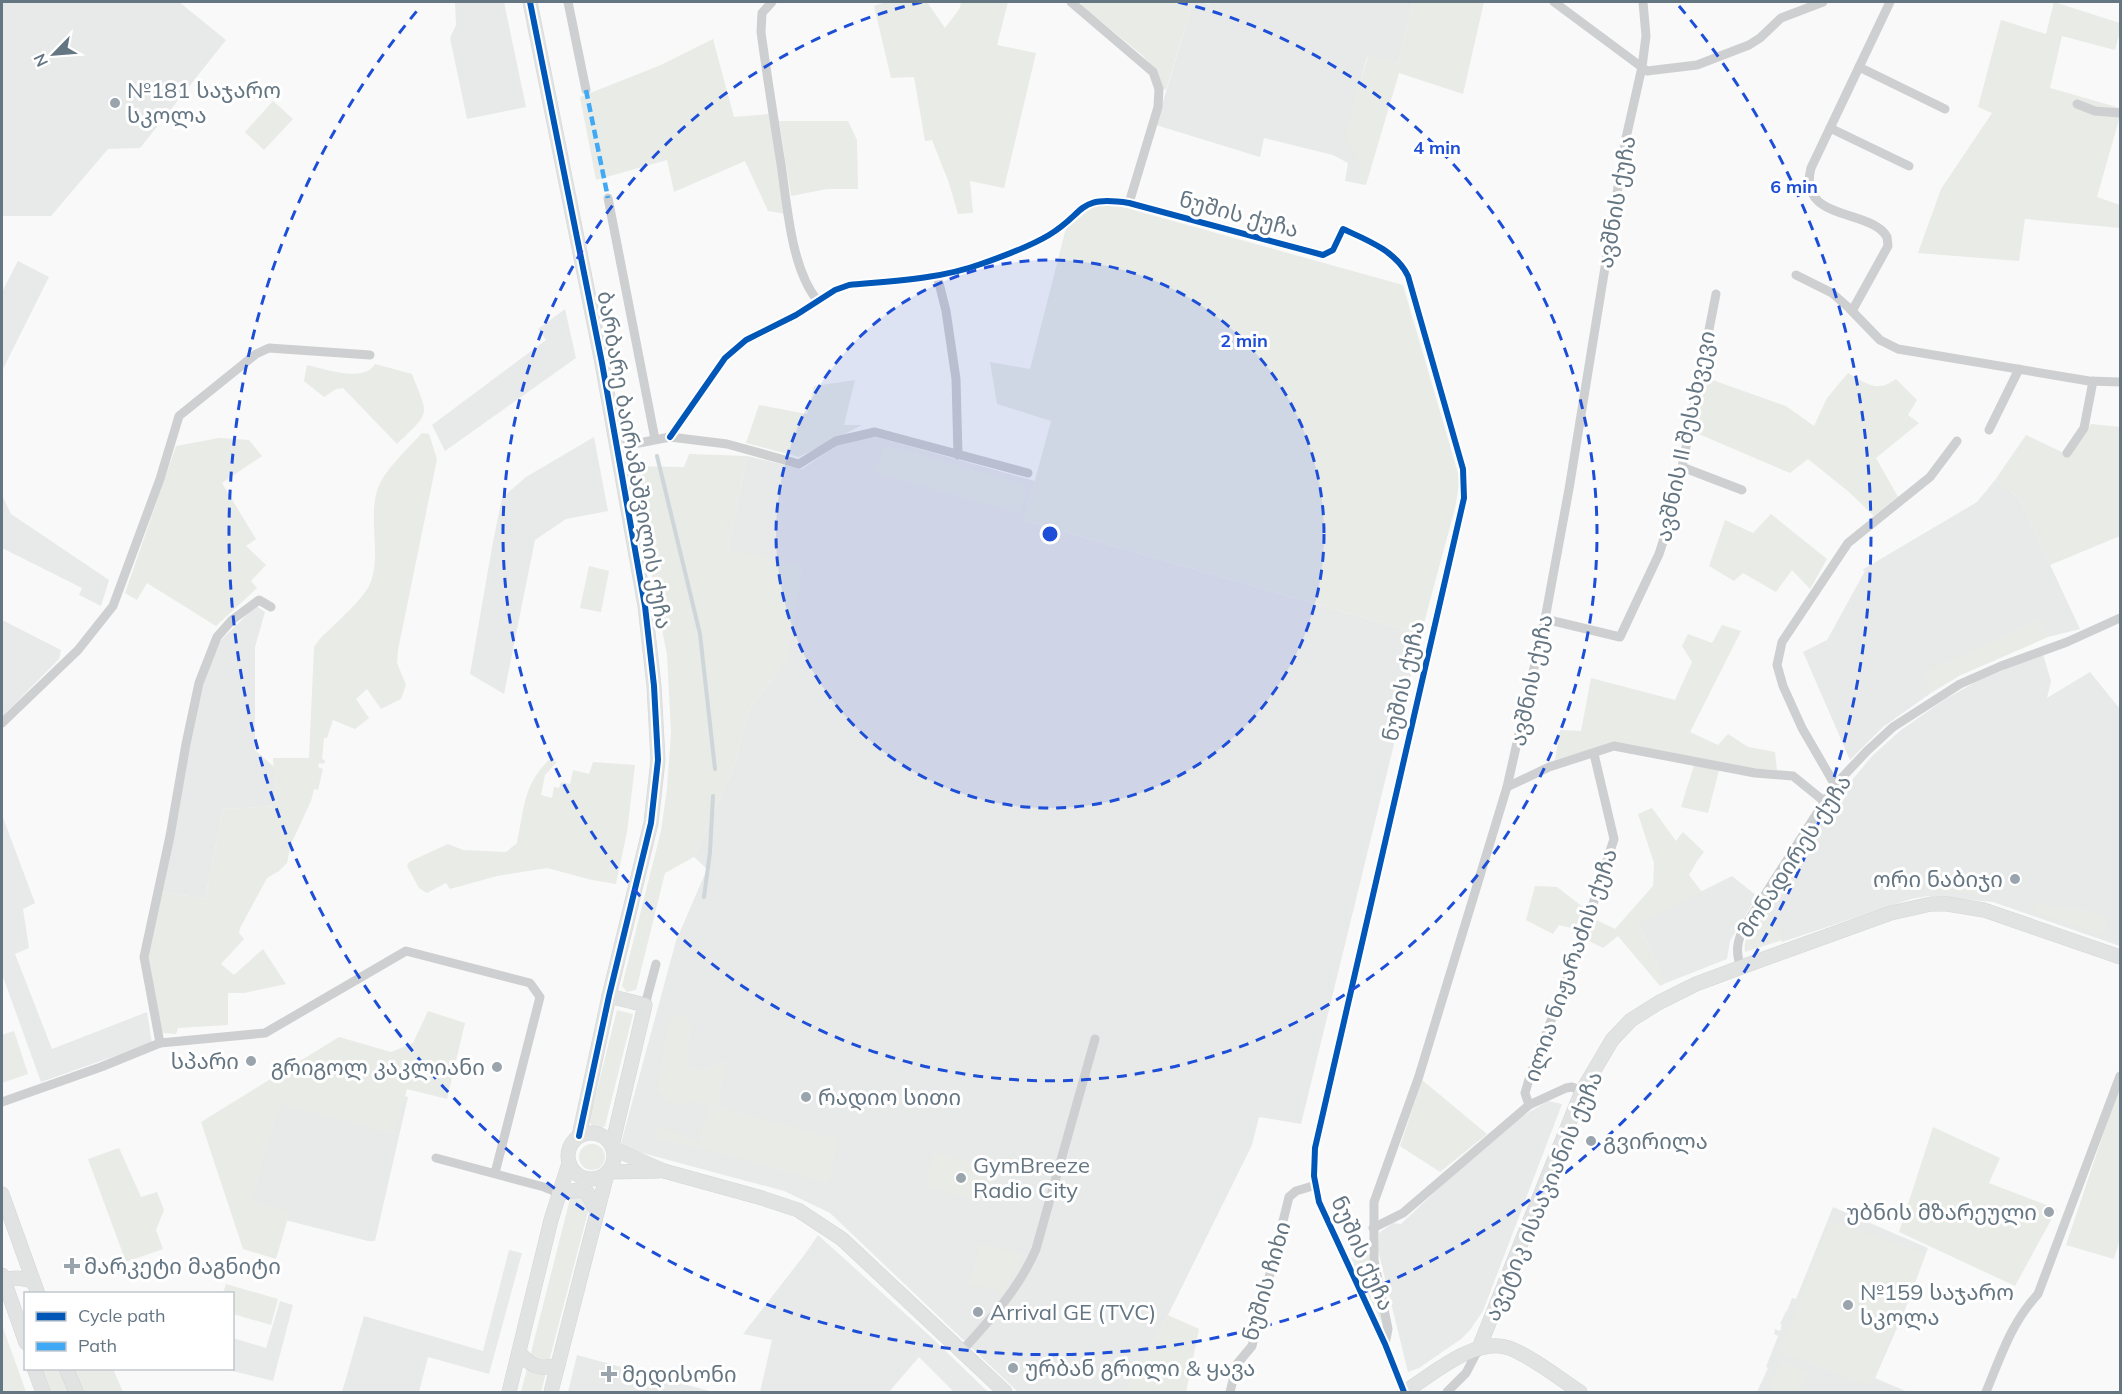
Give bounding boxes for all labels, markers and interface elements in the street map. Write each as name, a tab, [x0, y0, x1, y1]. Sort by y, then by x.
north arrow	[24, 24, 84, 84]
text: N	[29, 51, 52, 70]
place label: №181 საჯარო სკოლა	[127, 76, 281, 129]
marker: №181 საჯარო სკოლა	[108, 96, 122, 110]
street label: ავშნის ქუჩა	[1591, 134, 1641, 270]
text: 4 min	[1413, 136, 1461, 159]
text: 6 min	[1770, 175, 1818, 198]
street label: ნუშის ქუჩა	[1176, 185, 1302, 243]
street label: ბარბარე ბაირამაშვილის ქუჩა	[591, 289, 679, 631]
street label: ავშნის II შესახვევი	[1649, 328, 1721, 544]
text: 2 min	[1220, 329, 1268, 352]
centre of rings	[1040, 524, 1060, 544]
street label: ავშნის ქუჩა	[1503, 612, 1559, 748]
street label: ნუშის ქუჩა	[1376, 618, 1430, 744]
street label: მონადირეს ქუჩა	[1731, 769, 1857, 943]
street label: ილია ნიჟარაძის ქუჩა	[1517, 845, 1623, 1085]
place label: ორი ნაბიჯი	[1873, 865, 2003, 893]
marker: ორი ნაბიჯი	[2008, 872, 2022, 886]
place label: სპარი	[171, 1047, 239, 1075]
place label: გრიგოლ კაკლიანი	[271, 1053, 485, 1081]
marker: სპარი	[244, 1054, 258, 1068]
marker: გრიგოლ კაკლიანი	[490, 1060, 504, 1074]
street label: ავეტიკ ისააკიანის ქუჩა	[1478, 1067, 1608, 1325]
place label: რადიო სითი	[818, 1083, 961, 1111]
marker: რადიო სითი	[799, 1090, 813, 1104]
place label: გვირილა	[1603, 1127, 1708, 1155]
marker: გვირილა	[1584, 1134, 1598, 1148]
place label: GymBreeze Radio City	[973, 1151, 1090, 1204]
marker: GymBreeze Radio City	[954, 1171, 968, 1185]
street label: ნუშის ქუჩა	[1325, 1191, 1401, 1315]
place label: უბნის მზარეული	[1846, 1198, 2037, 1226]
marker: უბნის მზარეული	[2042, 1205, 2056, 1219]
street label: ნუშის ჩიხი	[1236, 1218, 1296, 1344]
place label: მარკეტი მაგნიტი	[84, 1252, 281, 1280]
marker: მარკეტი მაგნიტი	[65, 1259, 79, 1273]
place label: №159 საჯარო სკოლა	[1860, 1278, 2014, 1331]
legend	[24, 1292, 234, 1370]
place label: Arrival GE (TVC)	[990, 1298, 1156, 1326]
marker: №159 საჯარო სკოლა	[1841, 1298, 1855, 1312]
text: Cycle path	[78, 1304, 165, 1327]
marker: Arrival GE (TVC)	[971, 1305, 985, 1319]
text: Path	[78, 1334, 117, 1357]
place label: ურბან გრილი & ყავა	[1025, 1354, 1255, 1382]
place label: მედისონი	[622, 1360, 737, 1388]
marker: ურბან გრილი & ყავა	[1006, 1361, 1020, 1375]
marker: მედისონი	[600, 1365, 618, 1383]

